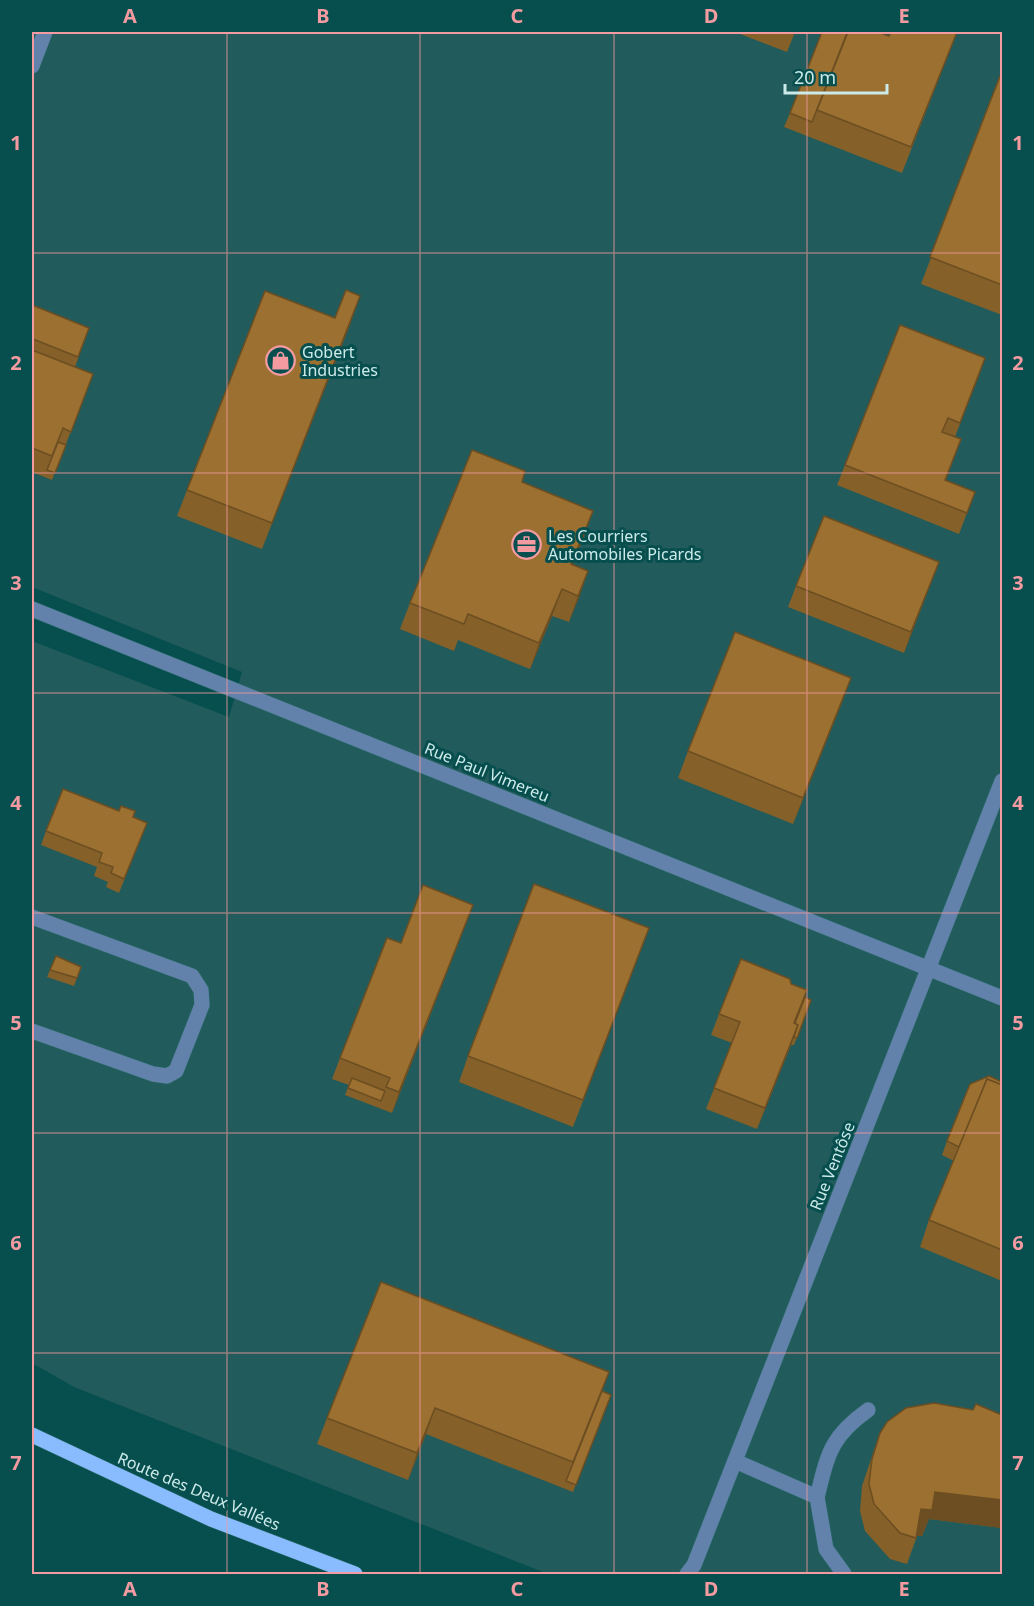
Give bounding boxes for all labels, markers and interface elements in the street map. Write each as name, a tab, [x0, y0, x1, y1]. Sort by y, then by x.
text: A	[123, 2, 137, 29]
text: B	[316, 2, 330, 29]
text: C	[511, 2, 524, 29]
text: D	[704, 2, 718, 29]
text: E	[898, 2, 910, 29]
scale bar	[785, 57, 887, 95]
text: 20 m	[794, 65, 836, 89]
text: 1	[10, 129, 22, 156]
text: 1	[1012, 129, 1024, 156]
place label: Gobert Industries	[302, 341, 378, 381]
shop icon: Gobert Industries	[265, 345, 297, 377]
text: 2	[10, 349, 22, 376]
text: 2	[1012, 349, 1024, 376]
place label: Les Courriers Automobiles Picards	[548, 525, 701, 565]
office icon: Les Courriers Automobiles Picards	[511, 529, 543, 561]
text: 3	[10, 569, 22, 596]
text: 3	[1012, 569, 1024, 596]
street label: Rue Paul Vimereu	[421, 737, 553, 807]
text: 4	[10, 789, 22, 816]
text: 4	[1012, 789, 1024, 816]
text: 5	[10, 1009, 22, 1036]
text: 5	[1012, 1009, 1024, 1036]
street label: Rue Ventôse	[804, 1119, 860, 1213]
text: 6	[10, 1229, 22, 1256]
text: 6	[1012, 1229, 1024, 1256]
street label: Route des Deux Vallées	[114, 1447, 284, 1535]
text: 7	[10, 1449, 22, 1476]
text: 7	[1012, 1449, 1024, 1476]
text: A	[123, 1575, 137, 1602]
text: B	[316, 1575, 330, 1602]
text: C	[511, 1575, 524, 1602]
text: D	[704, 1575, 718, 1602]
text: E	[898, 1575, 910, 1602]

